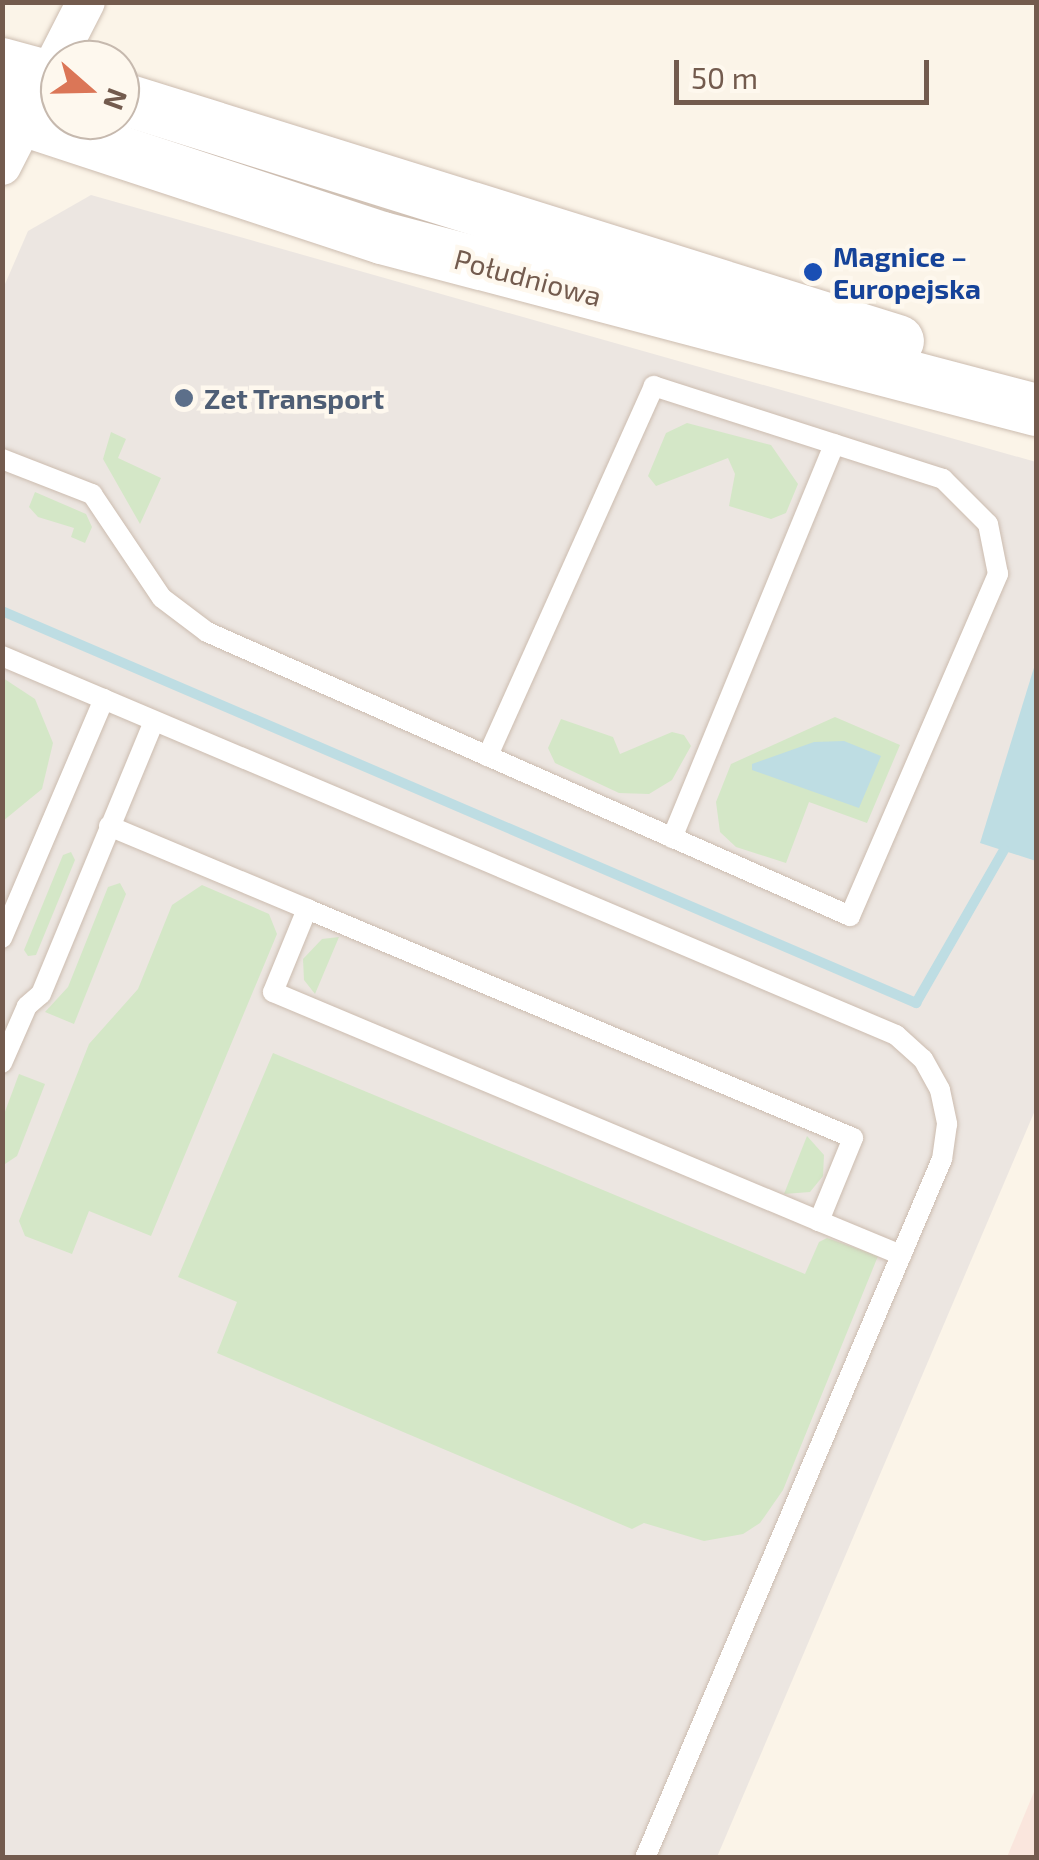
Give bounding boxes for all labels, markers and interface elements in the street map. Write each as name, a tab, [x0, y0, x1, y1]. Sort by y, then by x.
north arrow	[40, 40, 140, 140]
scale bar	[679, 40, 934, 102]
text: 50 m	[691, 59, 758, 95]
text: N	[97, 84, 136, 115]
place label: Magnice – Europejska	[833, 239, 981, 305]
street label: Południowa	[451, 241, 605, 313]
marker: Magnice – Europejska	[802, 261, 824, 283]
place label: Zet Transport	[204, 381, 385, 415]
marker: Zet Transport	[173, 387, 195, 409]

